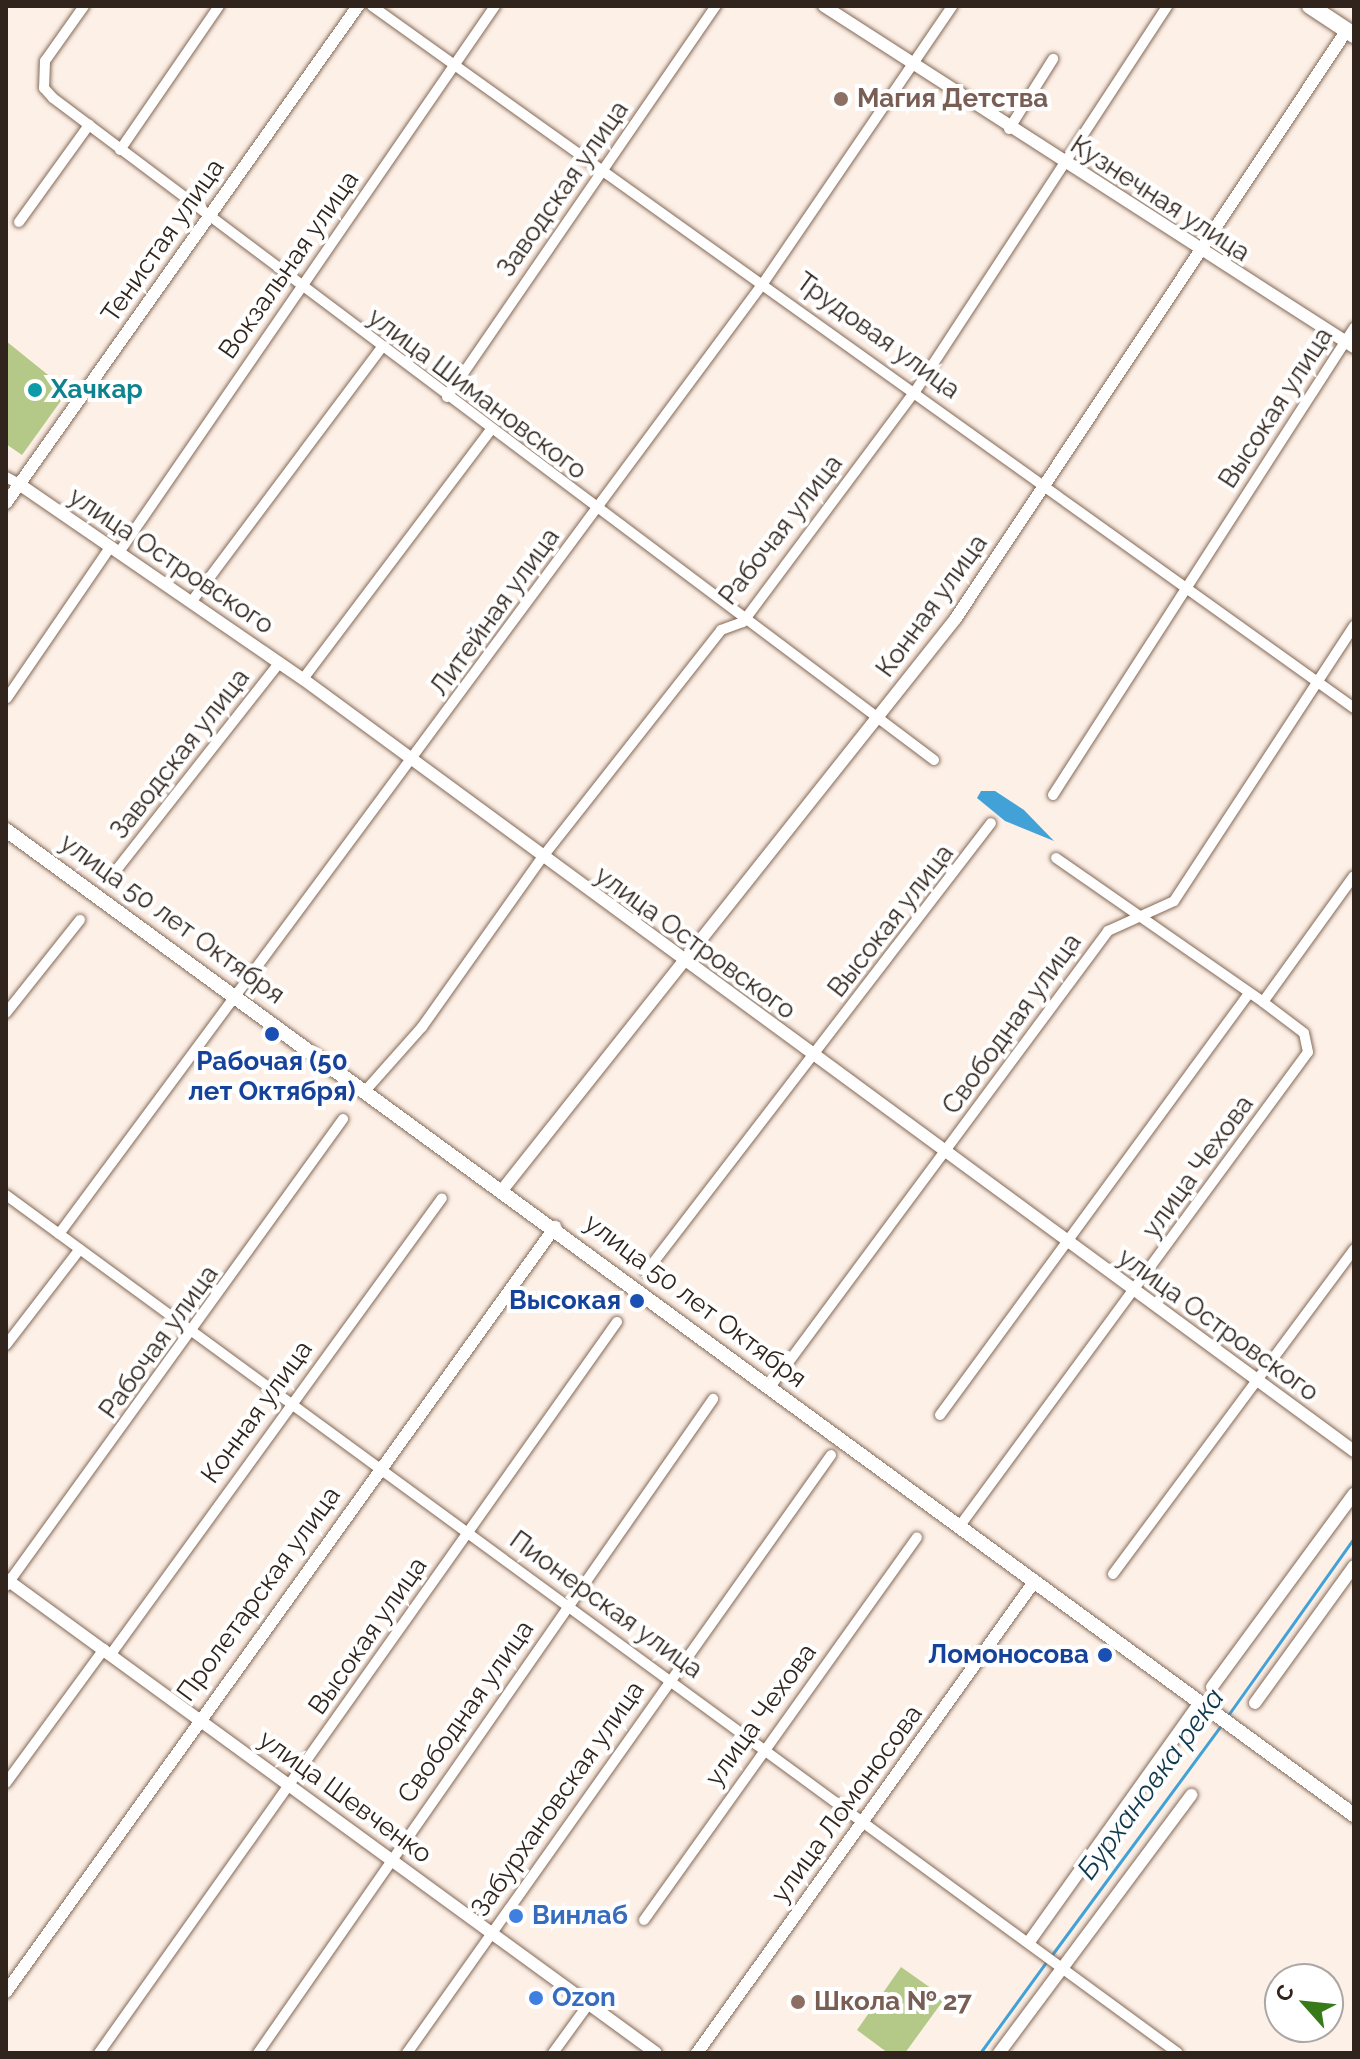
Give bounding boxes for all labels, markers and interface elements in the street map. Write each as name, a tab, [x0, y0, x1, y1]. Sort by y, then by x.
place label: Магия Детства	[857, 83, 1048, 115]
marker: Магия Детства	[832, 90, 850, 108]
street label: Заводская улица	[490, 95, 636, 283]
street label: Кузнечная улица	[1064, 129, 1256, 269]
street label: Тенистая улица	[95, 153, 231, 329]
street label: Вокзальная улица	[212, 165, 366, 365]
street label: Трудовая улица	[790, 266, 966, 406]
street label: улица Шимановского	[361, 302, 593, 486]
street label: Высокая улица	[1212, 322, 1340, 494]
place label: Хачкар	[51, 374, 143, 406]
marker: Хачкар	[26, 381, 44, 399]
street label: Рабочая улица	[712, 448, 850, 612]
street label: улица Островского	[63, 481, 279, 641]
street label: Литейная улица	[423, 522, 567, 702]
street label: Конная улица	[870, 528, 994, 684]
street label: Заводская улица	[104, 662, 256, 846]
street label: улица 50 лет Октября	[54, 827, 290, 1011]
street label: Высокая улица	[821, 838, 961, 1004]
street label: улица Островского	[589, 860, 801, 1026]
street label: Свободная улица	[936, 927, 1088, 1121]
marker: Рабочая (50 лет Октября)	[263, 1025, 281, 1043]
place label: Рабочая (50 лет Октября)	[188, 1046, 356, 1108]
street label: улица Чехова	[1136, 1090, 1260, 1244]
street label: улица 50 лет Октября	[578, 1207, 812, 1395]
street label: улица Островского	[1112, 1242, 1324, 1408]
street label: Рабочая улица	[93, 1259, 225, 1425]
place label: Высокая	[509, 1285, 621, 1317]
marker: Высокая	[628, 1292, 646, 1310]
street label: Конная улица	[195, 1334, 319, 1490]
street label: Пролетарская улица	[170, 1480, 348, 1708]
street label: Пионерская улица	[503, 1524, 709, 1686]
street label: Высокая улица	[302, 1551, 434, 1721]
street label: Свободная улица	[391, 1614, 541, 1810]
street label: улица Чехова	[699, 1638, 823, 1792]
place label: Ломоносова	[928, 1639, 1089, 1671]
marker: Ломоносова	[1096, 1646, 1114, 1664]
street label: Забурхановская улица	[465, 1675, 651, 1923]
water label: Бурхановка река	[1070, 1682, 1232, 1886]
street label: улица Ломоносова	[765, 1699, 929, 1909]
street label: улица Шевченко	[252, 1724, 438, 1870]
place label: Винлаб	[532, 1900, 628, 1932]
marker: Винлаб	[507, 1907, 525, 1925]
north arrow	[1264, 1963, 1344, 2043]
text: С	[1269, 1980, 1299, 2006]
place label: Ozon	[552, 1982, 616, 2014]
place label: Школа № 27	[814, 1986, 972, 2018]
marker: Ozon	[527, 1989, 545, 2007]
marker: Школа № 27	[789, 1993, 807, 2011]

